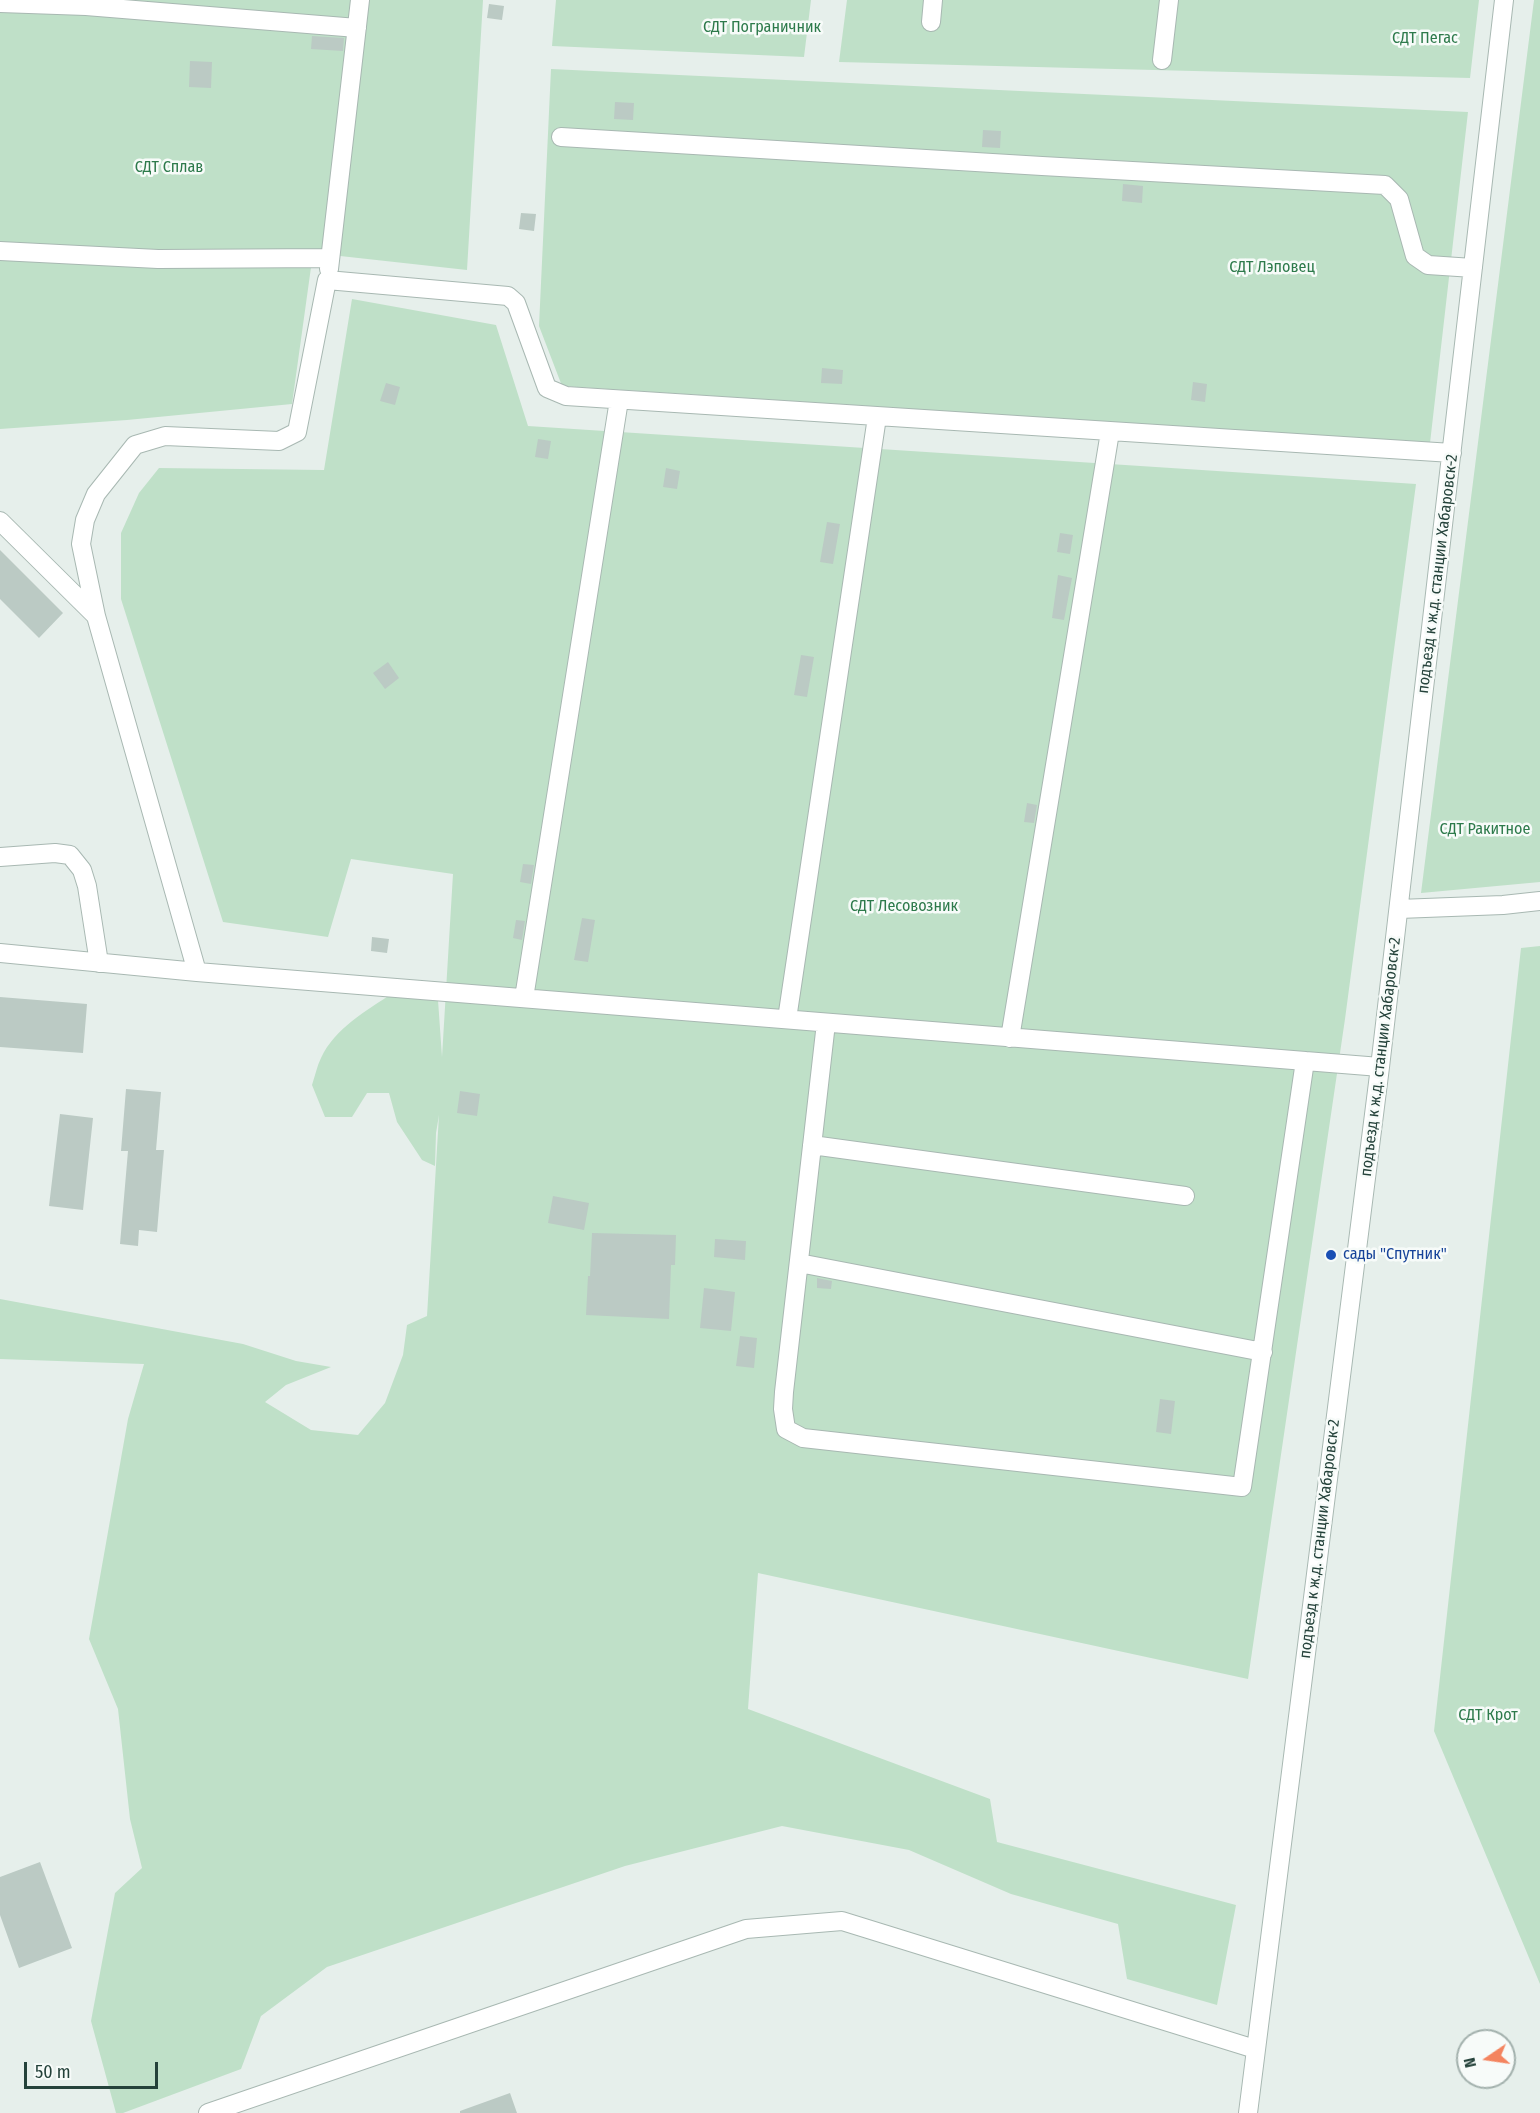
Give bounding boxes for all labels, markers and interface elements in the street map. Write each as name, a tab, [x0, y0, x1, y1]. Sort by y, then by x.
park label: СДТ Пограничник	[703, 18, 821, 38]
park label: СДТ Пегас	[1392, 29, 1458, 49]
park label: СДТ Сплав	[135, 158, 203, 178]
park label: СДТ Лэповец	[1229, 258, 1315, 278]
street label: подъезд к ж.д. станции Хабаровск-2	[1414, 453, 1462, 695]
park label: СДТ Ракитное	[1440, 820, 1530, 840]
park label: СДТ Лесовозник	[850, 897, 958, 917]
street label: подъезд к ж.д. станции Хабаровск-2	[1357, 936, 1405, 1178]
place label: сады "Спутник"	[1343, 1245, 1447, 1265]
marker: сады "Спутник"	[1324, 1248, 1338, 1262]
street label: подъезд к ж.д. станции Хабаровск-2	[1296, 1418, 1344, 1660]
park label: СДТ Крот	[1458, 1706, 1518, 1726]
north arrow	[1456, 2029, 1516, 2089]
scale bar	[27, 2050, 160, 2088]
text: N	[1460, 2056, 1480, 2070]
text: 50 m	[35, 2061, 71, 2083]

